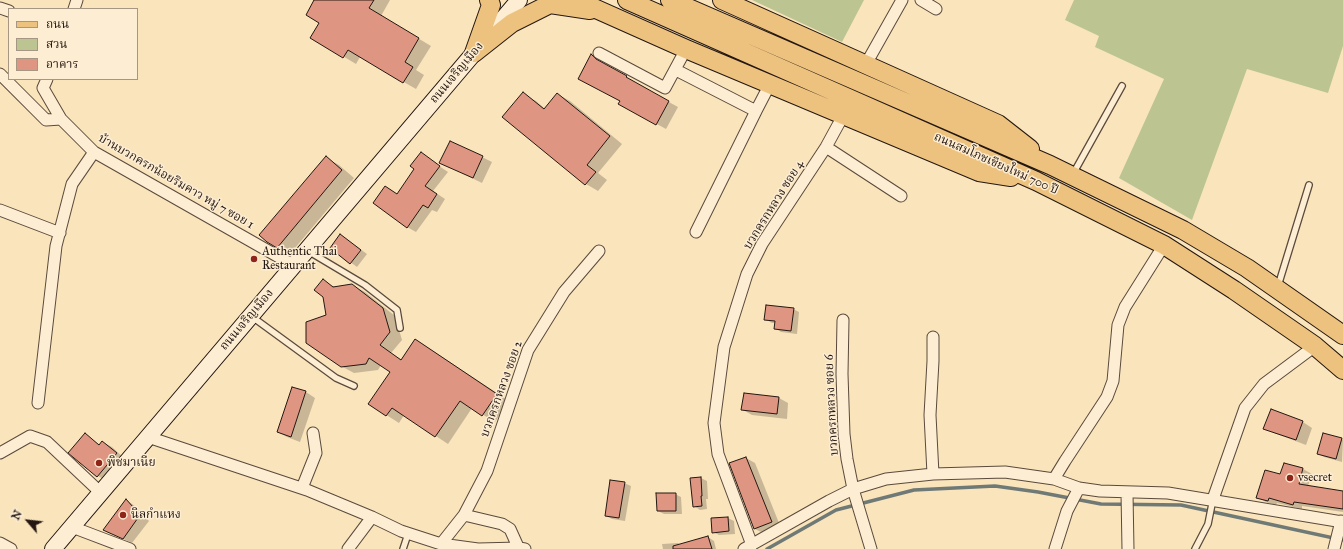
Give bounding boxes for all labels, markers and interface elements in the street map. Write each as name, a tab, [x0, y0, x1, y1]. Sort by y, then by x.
legend	[8, 8, 138, 80]
text: ถนน	[46, 17, 69, 31]
text: สวน	[46, 37, 67, 51]
street label: ถนนเจริญเมือง	[427, 39, 487, 107]
text: อาคาร	[46, 57, 78, 71]
street label: ถนนสมโภชเชียงใหม่ 700 ปี	[932, 130, 1060, 198]
street label: บ้านบวกครกน้อยริมคาว หมู่ 7 ซอย 1	[96, 131, 256, 233]
street label: บวกครกหลวง ซอย 4	[741, 158, 807, 252]
place label: Authentic Thai Restaurant	[262, 245, 337, 273]
marker: Authentic Thai Restaurant	[249, 254, 259, 264]
street label: ถนนเจริญเมือง	[217, 286, 277, 354]
street label: บวกครกหลวง ซอย 2	[478, 339, 526, 439]
street label: บวกครกหลวง ซอย 6	[822, 354, 842, 456]
place label: พิชมาเนีย	[107, 456, 156, 470]
marker: พิชมาเนีย	[94, 458, 104, 468]
place label: vsecret	[1298, 471, 1332, 485]
marker: vsecret	[1285, 473, 1295, 483]
north arrow	[8, 501, 48, 541]
text: N	[9, 508, 25, 522]
place label: นิลกําแหง	[131, 508, 181, 522]
marker: นิลกําแหง	[118, 510, 128, 520]

